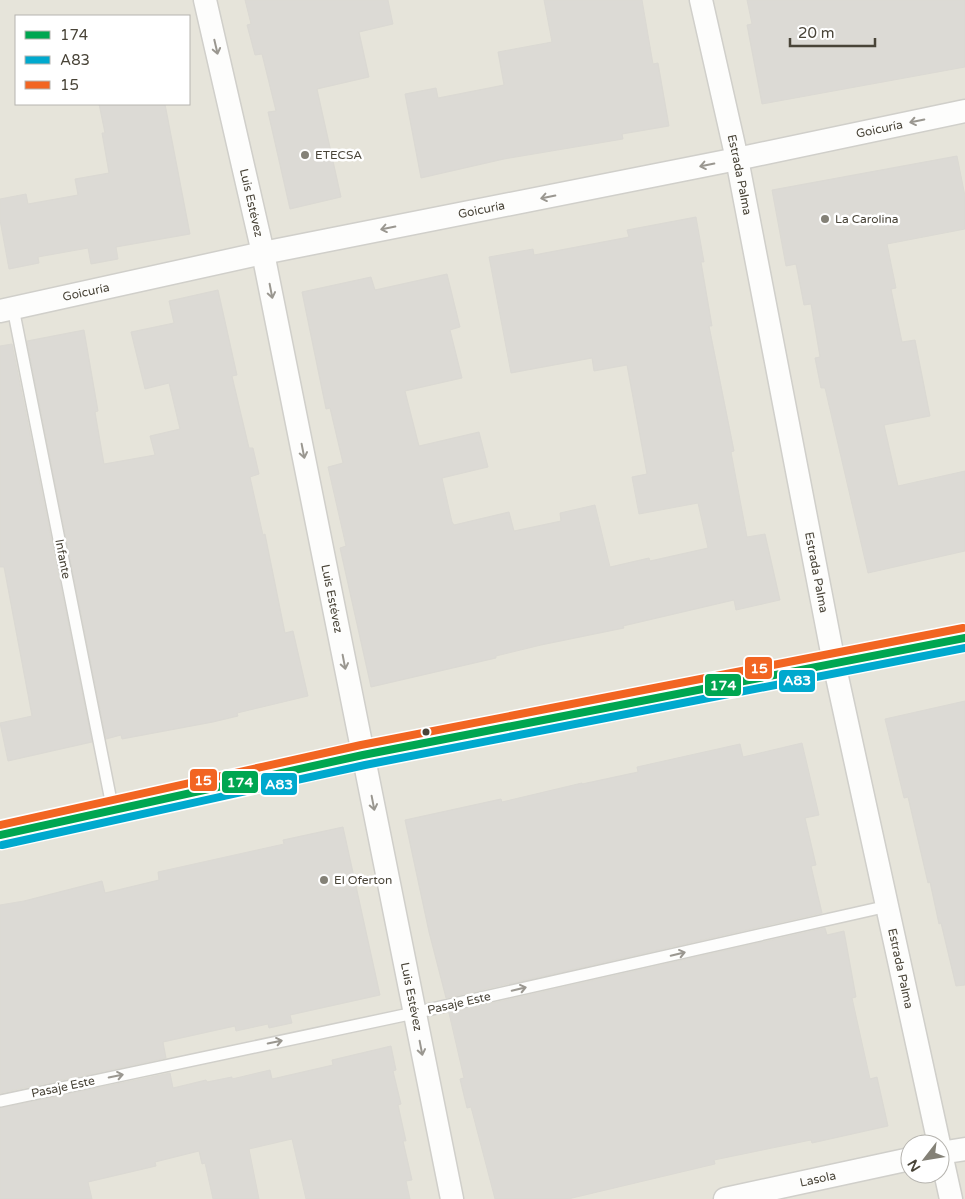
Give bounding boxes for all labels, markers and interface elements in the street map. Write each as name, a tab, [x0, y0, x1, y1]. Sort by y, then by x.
legend	[15, 15, 190, 105]
scale bar	[790, 15, 875, 47]
text: 20 m	[798, 24, 835, 42]
text: 174	[60, 26, 88, 44]
one-way arrow	[212, 39, 221, 55]
text: A83	[60, 51, 90, 69]
text: 15	[60, 76, 79, 94]
street label: Goicuría	[855, 117, 904, 141]
one-way arrow	[910, 117, 926, 126]
street label: Estrada Palma	[725, 133, 755, 216]
place label: ETECSA	[315, 148, 362, 162]
marker: ETECSA	[299, 149, 311, 161]
one-way arrow	[699, 161, 715, 171]
street label: Luis Estévez	[237, 167, 266, 238]
one-way arrow	[540, 192, 556, 202]
street label: Goicuría	[457, 198, 506, 221]
place label: La Carolina	[835, 212, 899, 226]
marker: La Carolina	[819, 213, 831, 225]
one-way arrow	[381, 224, 397, 233]
street label: Goicuría	[61, 280, 111, 304]
one-way arrow	[267, 283, 276, 299]
one-way arrow	[298, 442, 308, 458]
street label: Estrada Palma	[802, 531, 831, 614]
street label: Infante	[52, 538, 74, 580]
street label: Luis Estévez	[318, 563, 346, 634]
one-way arrow	[340, 653, 350, 669]
line badge: 15	[744, 656, 773, 680]
text: 15	[750, 660, 768, 677]
line badge: A83	[778, 669, 816, 693]
text: A83	[783, 672, 811, 689]
line badge: 174	[704, 673, 742, 697]
text: 174	[710, 677, 736, 694]
unlabelled marker	[421, 727, 431, 737]
line badge: 15	[189, 768, 218, 792]
line badge: 174	[221, 770, 259, 794]
text: 15	[194, 772, 212, 789]
line badge: A83	[260, 772, 298, 796]
text: 174	[227, 774, 253, 791]
text: A83	[265, 776, 293, 793]
one-way arrow	[368, 795, 378, 811]
place label: El Oferton	[334, 873, 392, 887]
marker: El Oferton	[318, 874, 330, 886]
street label: Estrada Palma	[885, 927, 916, 1010]
one-way arrow	[669, 949, 685, 958]
street label: Luis Estévez	[398, 961, 425, 1032]
one-way arrow	[511, 984, 527, 993]
street label: Pasaje Este	[426, 989, 492, 1017]
one-way arrow	[267, 1037, 283, 1047]
one-way arrow	[417, 1040, 427, 1056]
one-way arrow	[108, 1071, 124, 1080]
street label: Pasaje Este	[30, 1073, 96, 1101]
north arrow	[900, 1134, 950, 1184]
text: N	[904, 1156, 924, 1175]
street label: Lasola	[799, 1168, 837, 1190]

